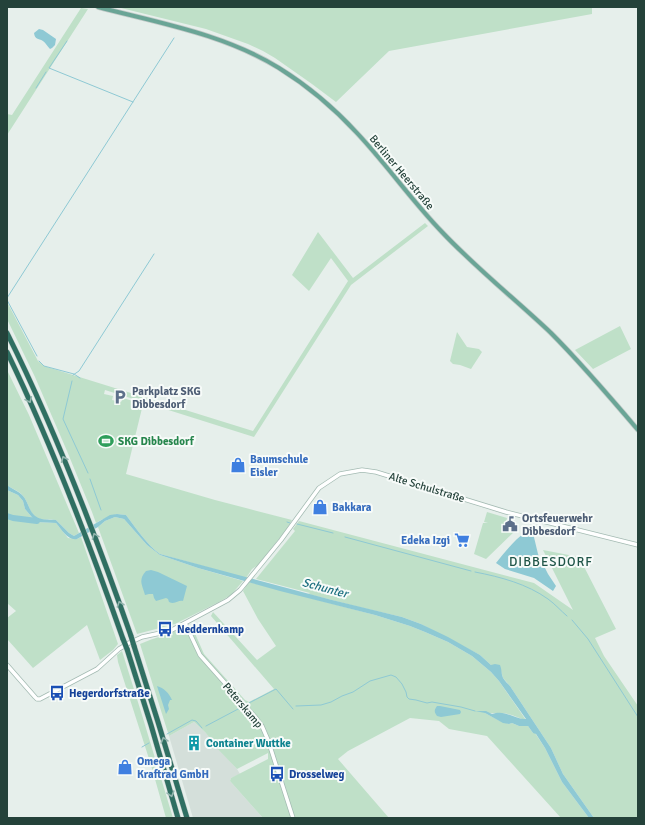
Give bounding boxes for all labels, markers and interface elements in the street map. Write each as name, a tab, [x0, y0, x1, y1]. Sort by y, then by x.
street label: Berliner Heerstraße	[367, 132, 437, 212]
place label: Parkplatz SKG Dibbesdorf	[132, 385, 201, 411]
parking icon: Parkplatz SKG Dibbesdorf	[111, 388, 129, 406]
one-way arrow	[24, 396, 32, 404]
sports icon: SKG Dibbesdorf	[97, 432, 115, 450]
place label: SKG Dibbesdorf	[118, 435, 195, 448]
place label: Baumschule Eisler	[250, 453, 309, 479]
one-way arrow	[60, 455, 68, 462]
shop icon: Baumschule Eisler	[229, 456, 247, 474]
street label: Alte Schulstraße	[387, 470, 466, 505]
shop icon: Bakkara	[311, 498, 329, 516]
place label: Bakkara	[332, 501, 372, 514]
place label: Ortsfeuerwehr Dibbesdorf	[522, 512, 593, 538]
public building icon: Ortsfeuerwehr Dibbesdorf	[501, 515, 519, 533]
supermarket icon: Edeka Izgi	[453, 531, 471, 549]
one-way arrow	[91, 532, 99, 539]
place label: Edeka Izgi	[401, 534, 450, 547]
district label: DIBBESDORF	[509, 554, 593, 570]
water label: Schunter	[300, 575, 351, 602]
one-way arrow	[116, 601, 125, 608]
bus stop icon: Neddernkamp	[156, 620, 174, 638]
place label: Neddernkamp	[177, 623, 244, 636]
street label: Peterskamp	[220, 680, 265, 731]
bus stop icon: Hegerdorfstraße	[48, 684, 66, 702]
place label: Hegerdorfstraße	[69, 687, 150, 700]
building icon: Container Wuttke	[185, 734, 203, 752]
one-way arrow	[160, 737, 169, 744]
place label: Container Wuttke	[206, 737, 291, 750]
place label: Omega Kraftrad GmbH	[137, 755, 209, 781]
shop icon: Omega Kraftrad GmbH	[116, 758, 134, 776]
bus stop icon: Drosselweg	[268, 765, 286, 783]
place label: Drosselweg	[289, 768, 345, 781]
one-way arrow	[166, 790, 175, 797]

